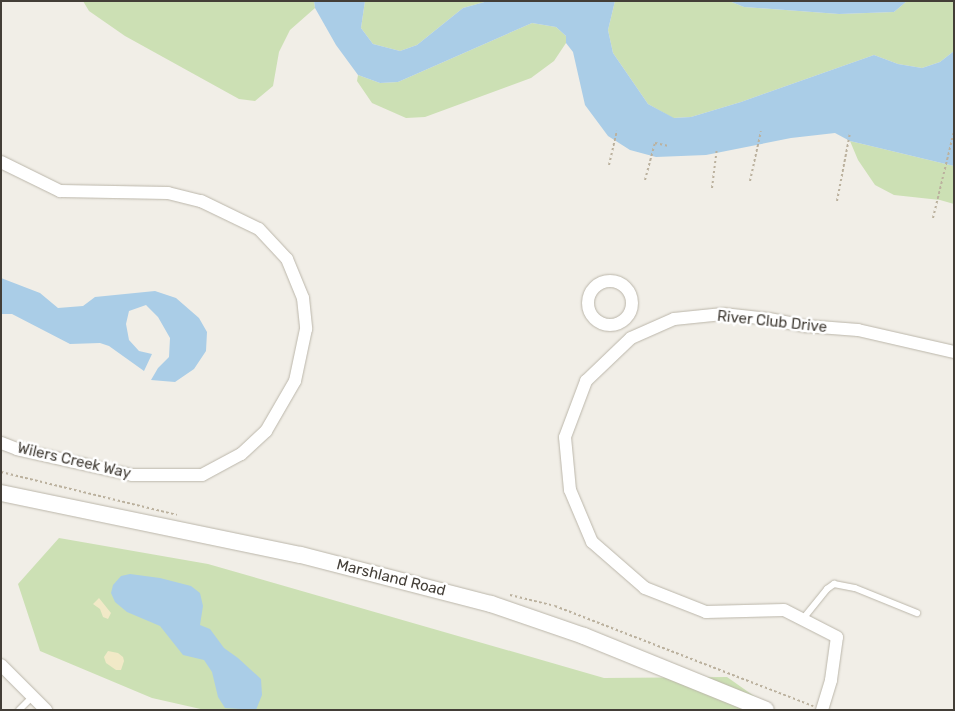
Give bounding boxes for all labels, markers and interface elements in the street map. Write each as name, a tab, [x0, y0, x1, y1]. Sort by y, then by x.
street label: River Club Drive	[716, 307, 828, 337]
street label: Wilers Creek Way	[15, 439, 133, 483]
street label: Marshland Road	[335, 556, 447, 600]

